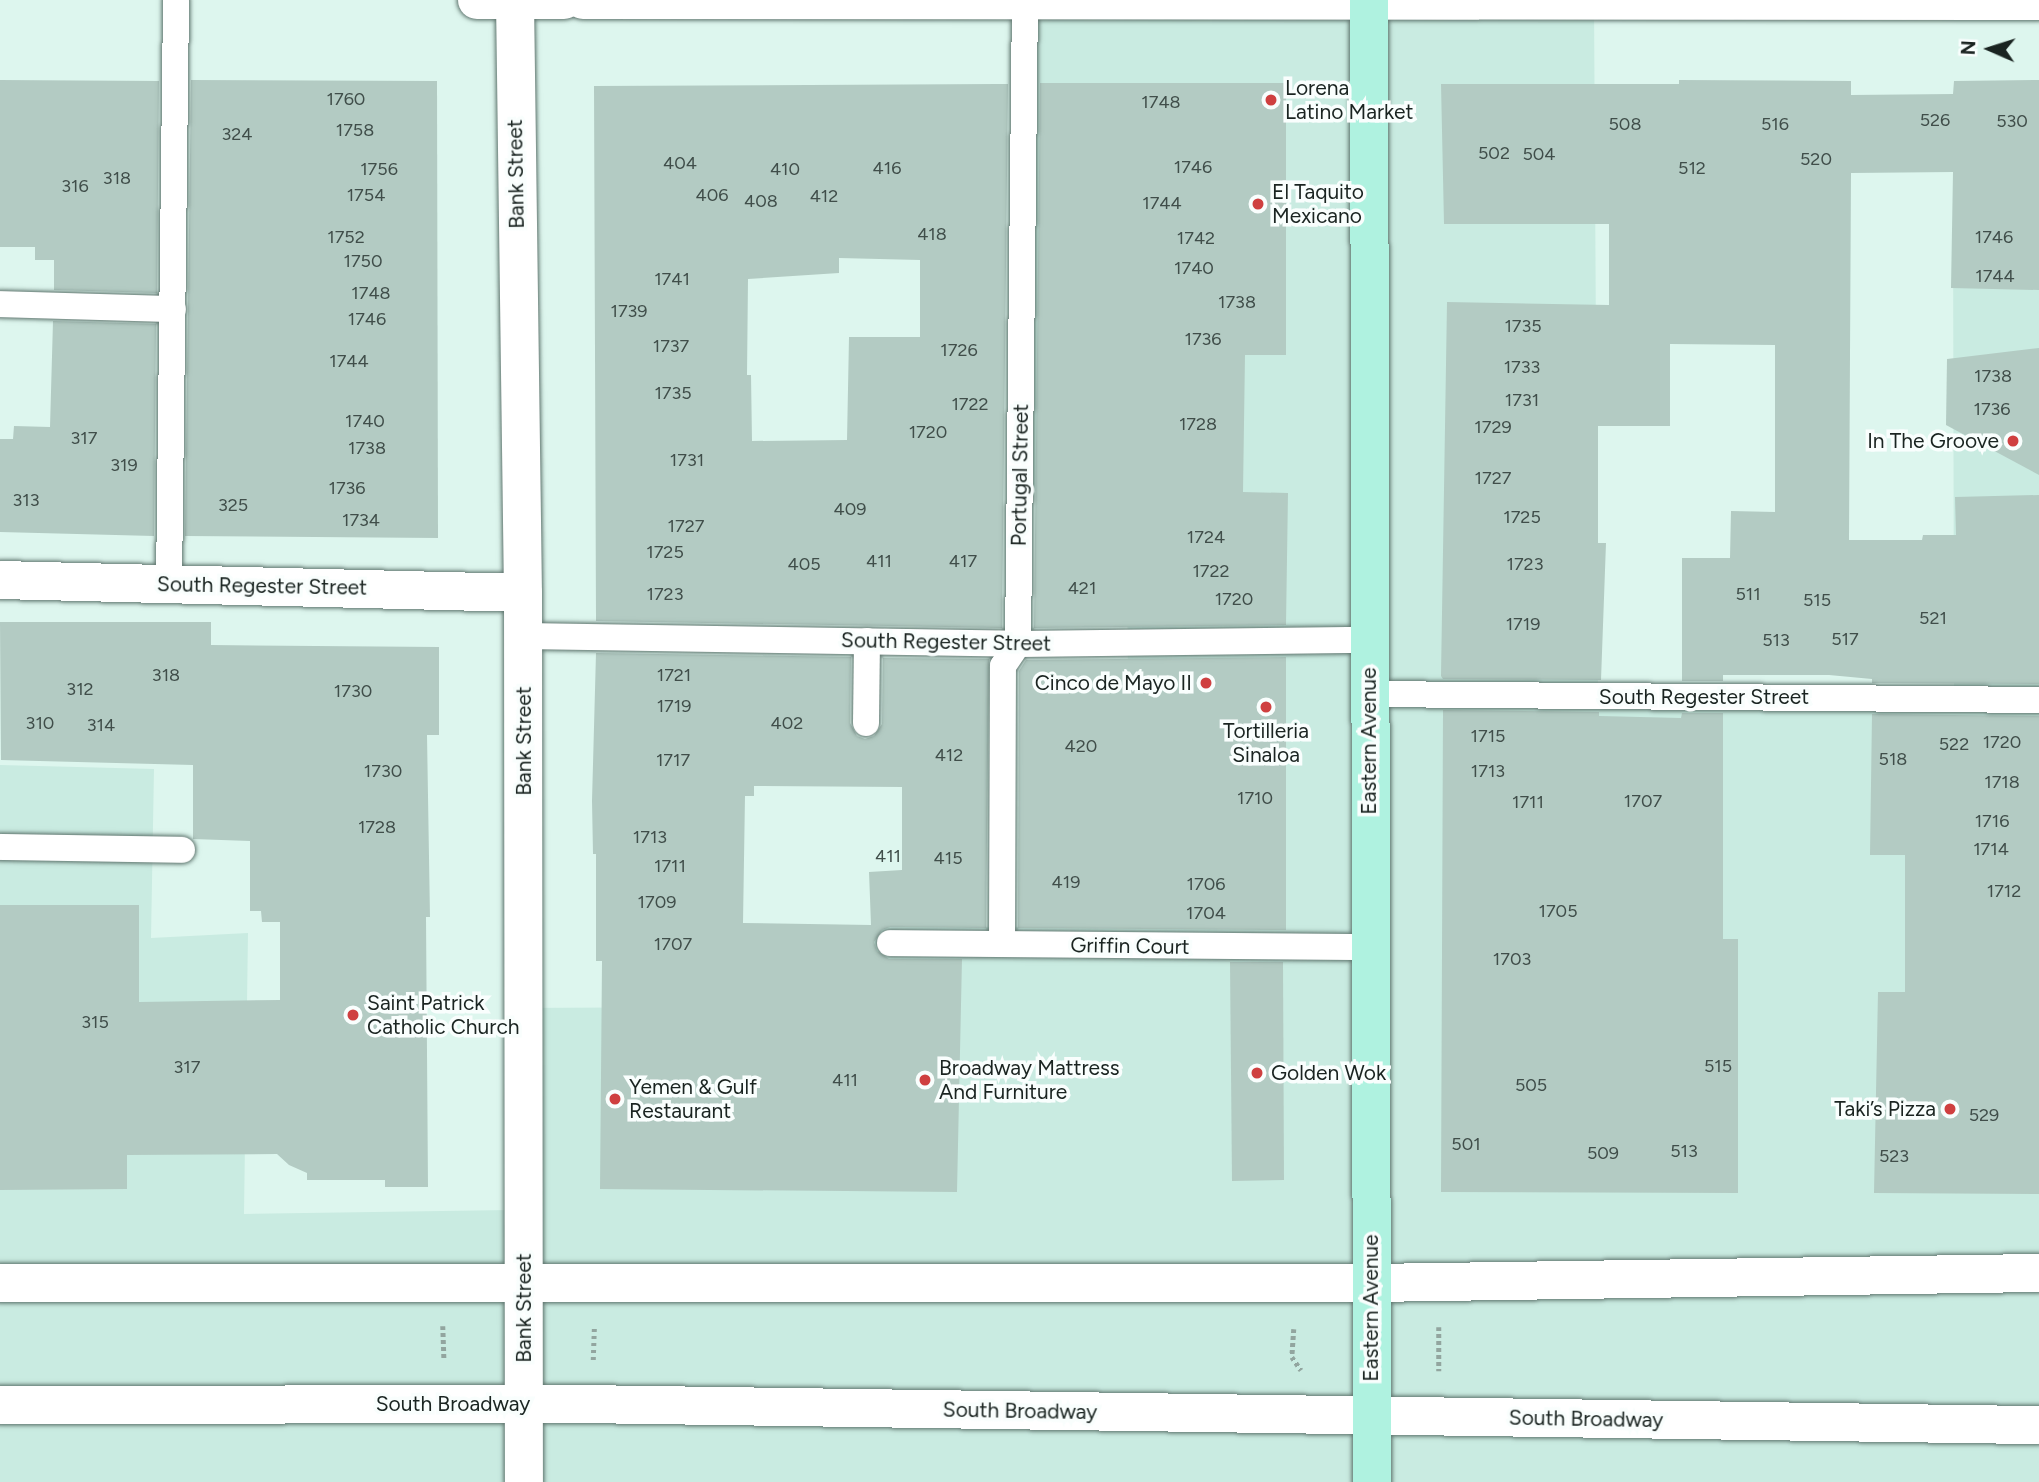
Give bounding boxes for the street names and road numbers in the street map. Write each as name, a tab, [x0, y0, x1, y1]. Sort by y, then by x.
street label: Bank Street	[502, 119, 530, 229]
street label: Portugal Street	[1006, 404, 1034, 546]
street label: South Regester Street	[157, 572, 367, 600]
street label: South Regester Street	[841, 628, 1051, 656]
street label: Eastern Avenue	[1356, 667, 1382, 815]
street label: South Regester Street	[1599, 684, 1809, 710]
street label: Bank Street	[511, 686, 537, 796]
street label: Griffin Court	[1070, 932, 1190, 960]
street label: Eastern Avenue	[1358, 1234, 1384, 1382]
street label: Bank Street	[511, 1253, 537, 1363]
street label: South Broadway	[376, 1391, 530, 1417]
street label: South Broadway	[943, 1397, 1097, 1425]
street label: South Broadway	[1509, 1405, 1663, 1433]

